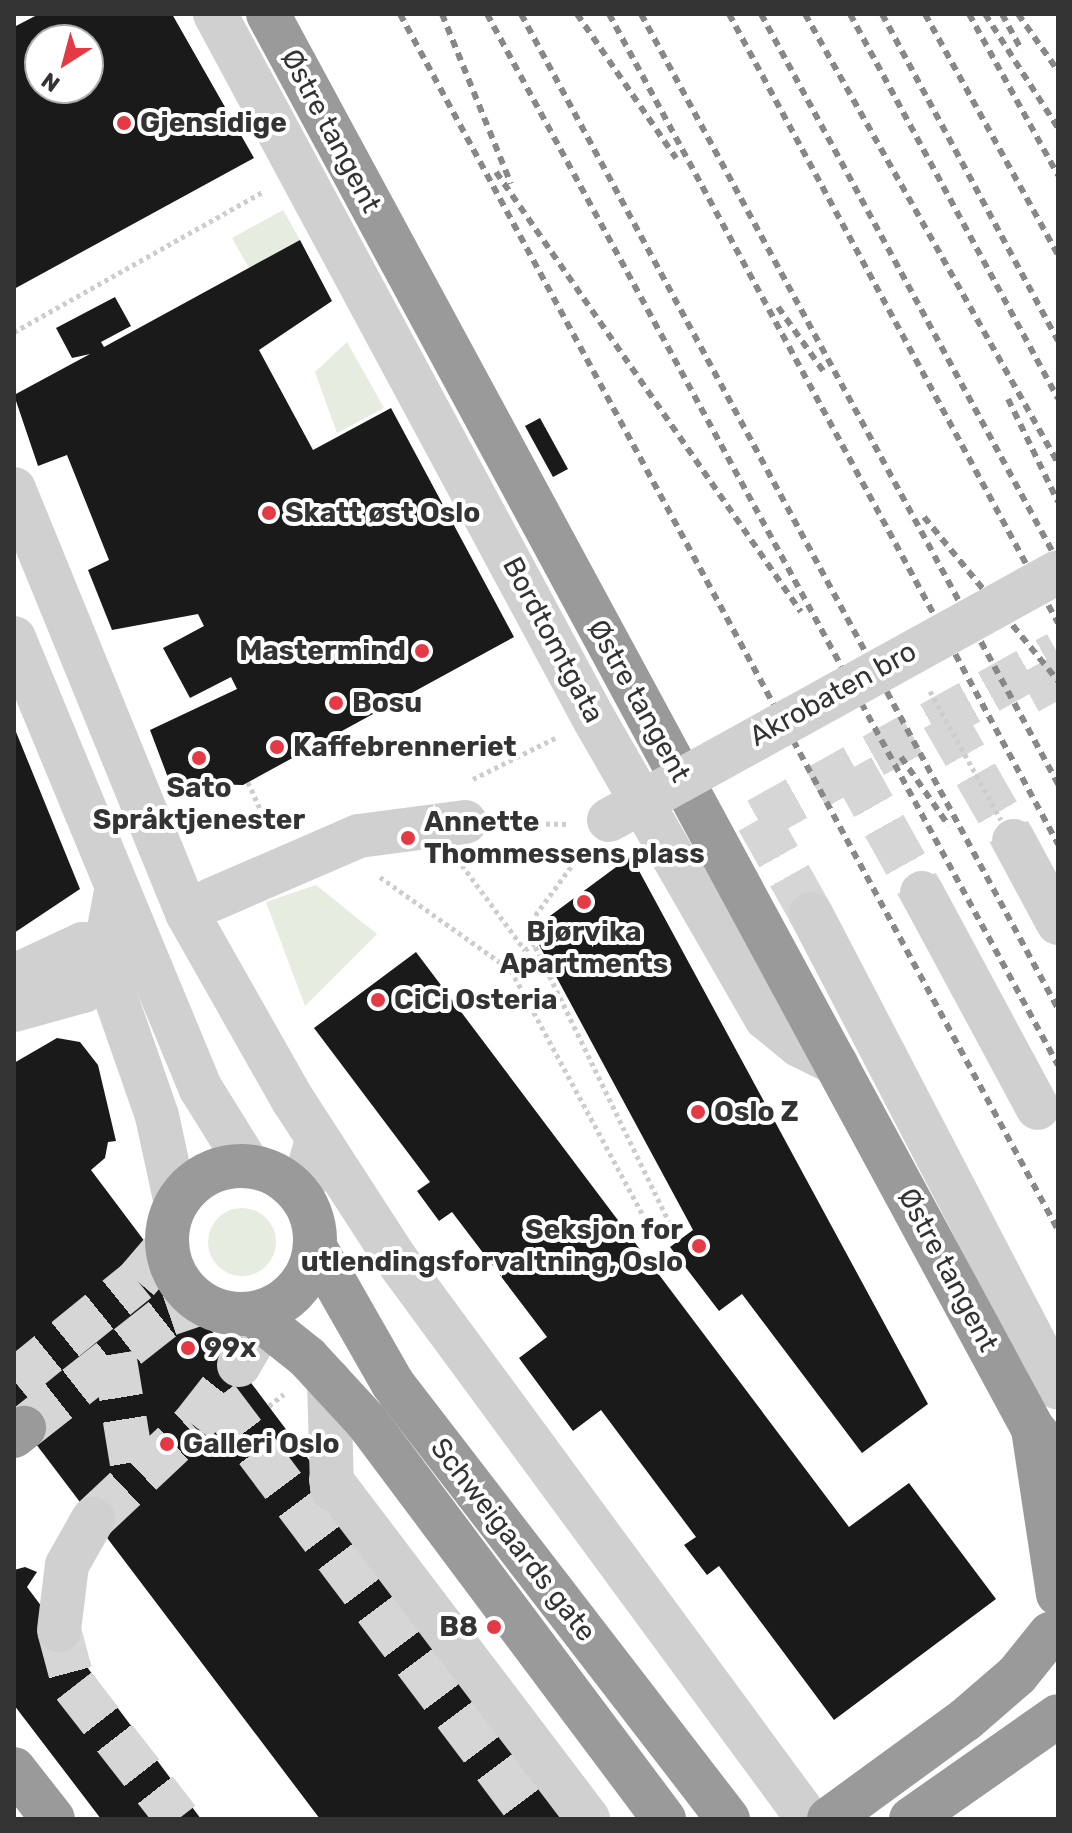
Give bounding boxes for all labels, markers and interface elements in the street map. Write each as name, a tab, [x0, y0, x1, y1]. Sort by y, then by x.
north arrow	[24, 24, 104, 104]
street label: Østre tangent	[274, 43, 388, 219]
text: N	[36, 67, 65, 98]
place label: Gjensidige	[140, 106, 287, 140]
marker: Gjensidige	[115, 114, 133, 132]
place label: Skatt øst Oslo	[285, 496, 480, 530]
marker: Skatt øst Oslo	[260, 504, 278, 522]
street label: Bordtomtgata	[495, 551, 611, 729]
street label: Østre tangent	[581, 614, 697, 788]
place label: Mastermind	[239, 634, 406, 668]
street label: Akrobaten bro	[744, 634, 922, 754]
marker: Mastermind	[413, 642, 431, 660]
place label: Bosu	[352, 686, 422, 720]
marker: Bosu	[327, 694, 345, 712]
place label: Kaffebrenneriet	[293, 730, 517, 764]
marker: Kaffebrenneriet	[268, 738, 286, 756]
marker: Sato Språktjenester	[190, 749, 208, 767]
place label: Sato Språktjenester	[93, 771, 305, 837]
place label: Annette Thommessens plass	[424, 805, 705, 871]
marker: Annette Thommessens plass	[399, 829, 417, 847]
marker: Bjørvika Apartments	[575, 893, 593, 911]
place label: Bjørvika Apartments	[500, 915, 668, 981]
place label: CiCi Osteria	[394, 983, 558, 1017]
marker: CiCi Osteria	[369, 991, 387, 1009]
place label: Oslo Z	[714, 1095, 799, 1129]
marker: Oslo Z	[689, 1103, 707, 1121]
street label: Østre tangent	[891, 1182, 1005, 1358]
place label: Seksjon for utlendingsforvaltning, Oslo	[301, 1213, 683, 1279]
marker: Seksjon for utlendingsforvaltning, Oslo	[690, 1237, 708, 1255]
place label: 99x	[204, 1331, 256, 1365]
marker: 99x	[179, 1339, 197, 1357]
place label: Galleri Oslo	[183, 1427, 340, 1461]
street label: Schweigaards gate	[423, 1432, 603, 1648]
marker: Galleri Oslo	[158, 1435, 176, 1453]
place label: B8	[439, 1610, 478, 1644]
marker: B8	[485, 1618, 503, 1636]

